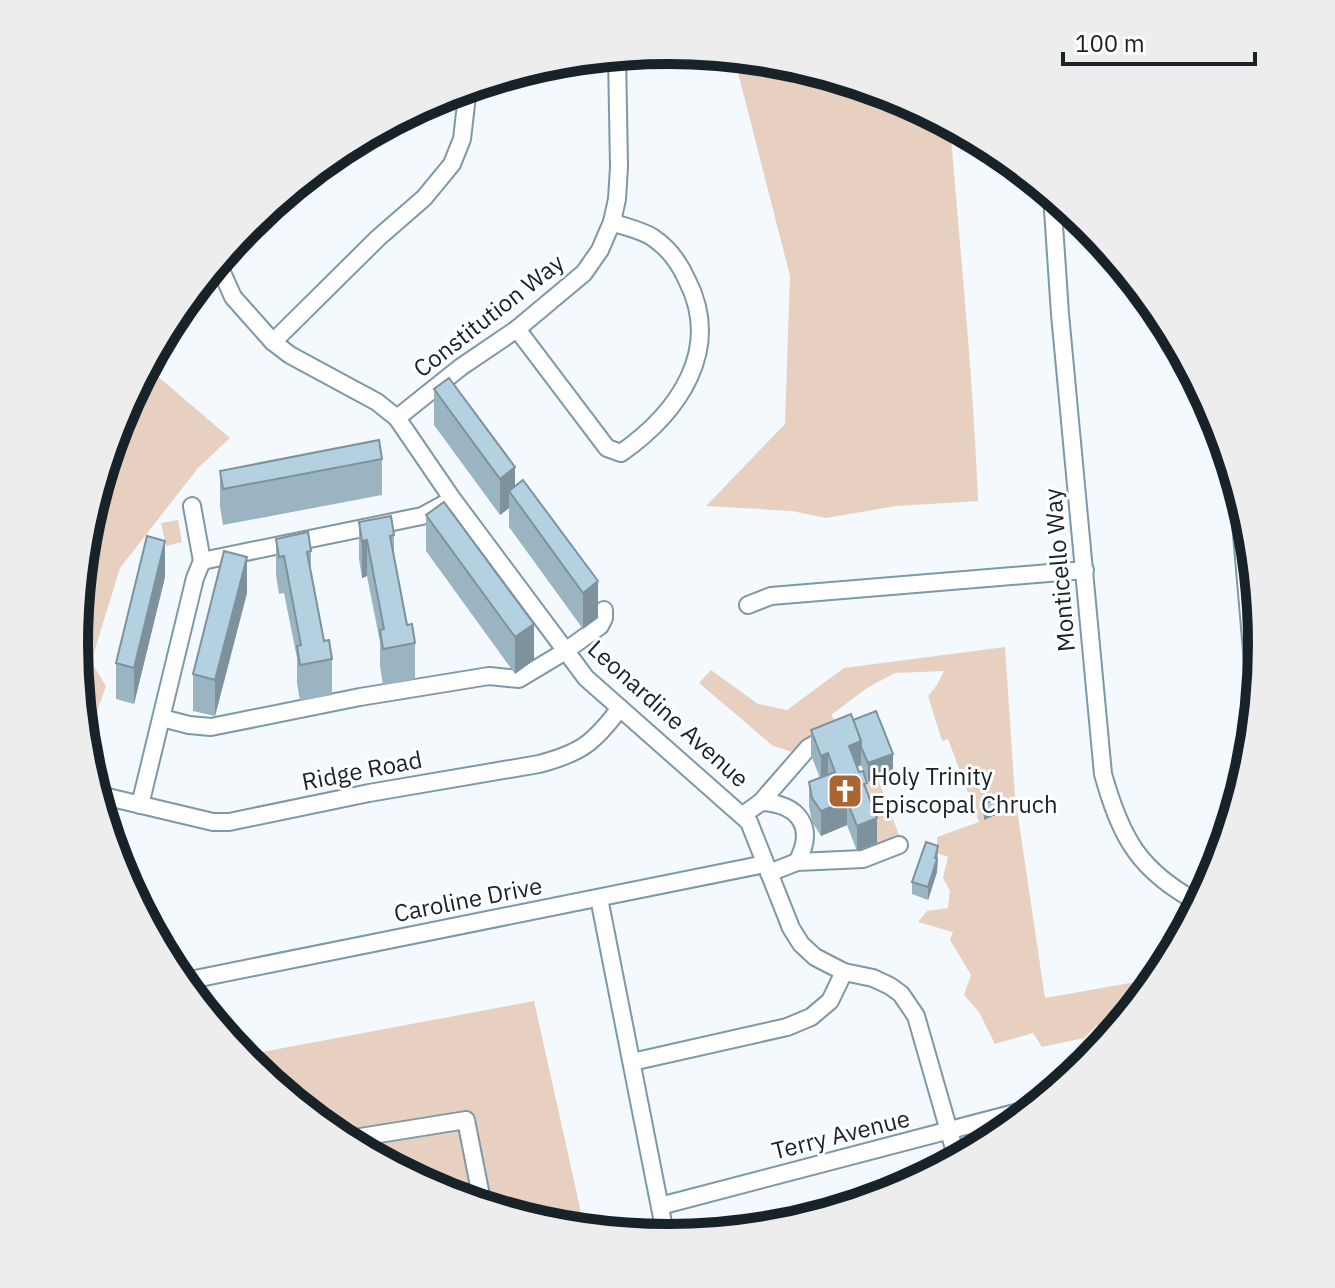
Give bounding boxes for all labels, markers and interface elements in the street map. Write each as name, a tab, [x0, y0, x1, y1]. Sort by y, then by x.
scale bar	[1063, 16, 1255, 66]
text: 100 m	[1075, 27, 1145, 59]
street label: Constitution Way	[406, 246, 570, 384]
street label: Monticello Way	[1036, 487, 1082, 653]
street label: Leonardine Avenue	[581, 632, 756, 794]
street label: Ridge Road	[299, 743, 425, 797]
place label: Holy Trinity Episcopal Chruch	[871, 760, 1058, 820]
church icon: Holy Trinity Episcopal Chruch	[826, 772, 864, 810]
street label: Caroline Drive	[391, 869, 545, 929]
street label: Terry Avenue	[768, 1101, 913, 1167]

